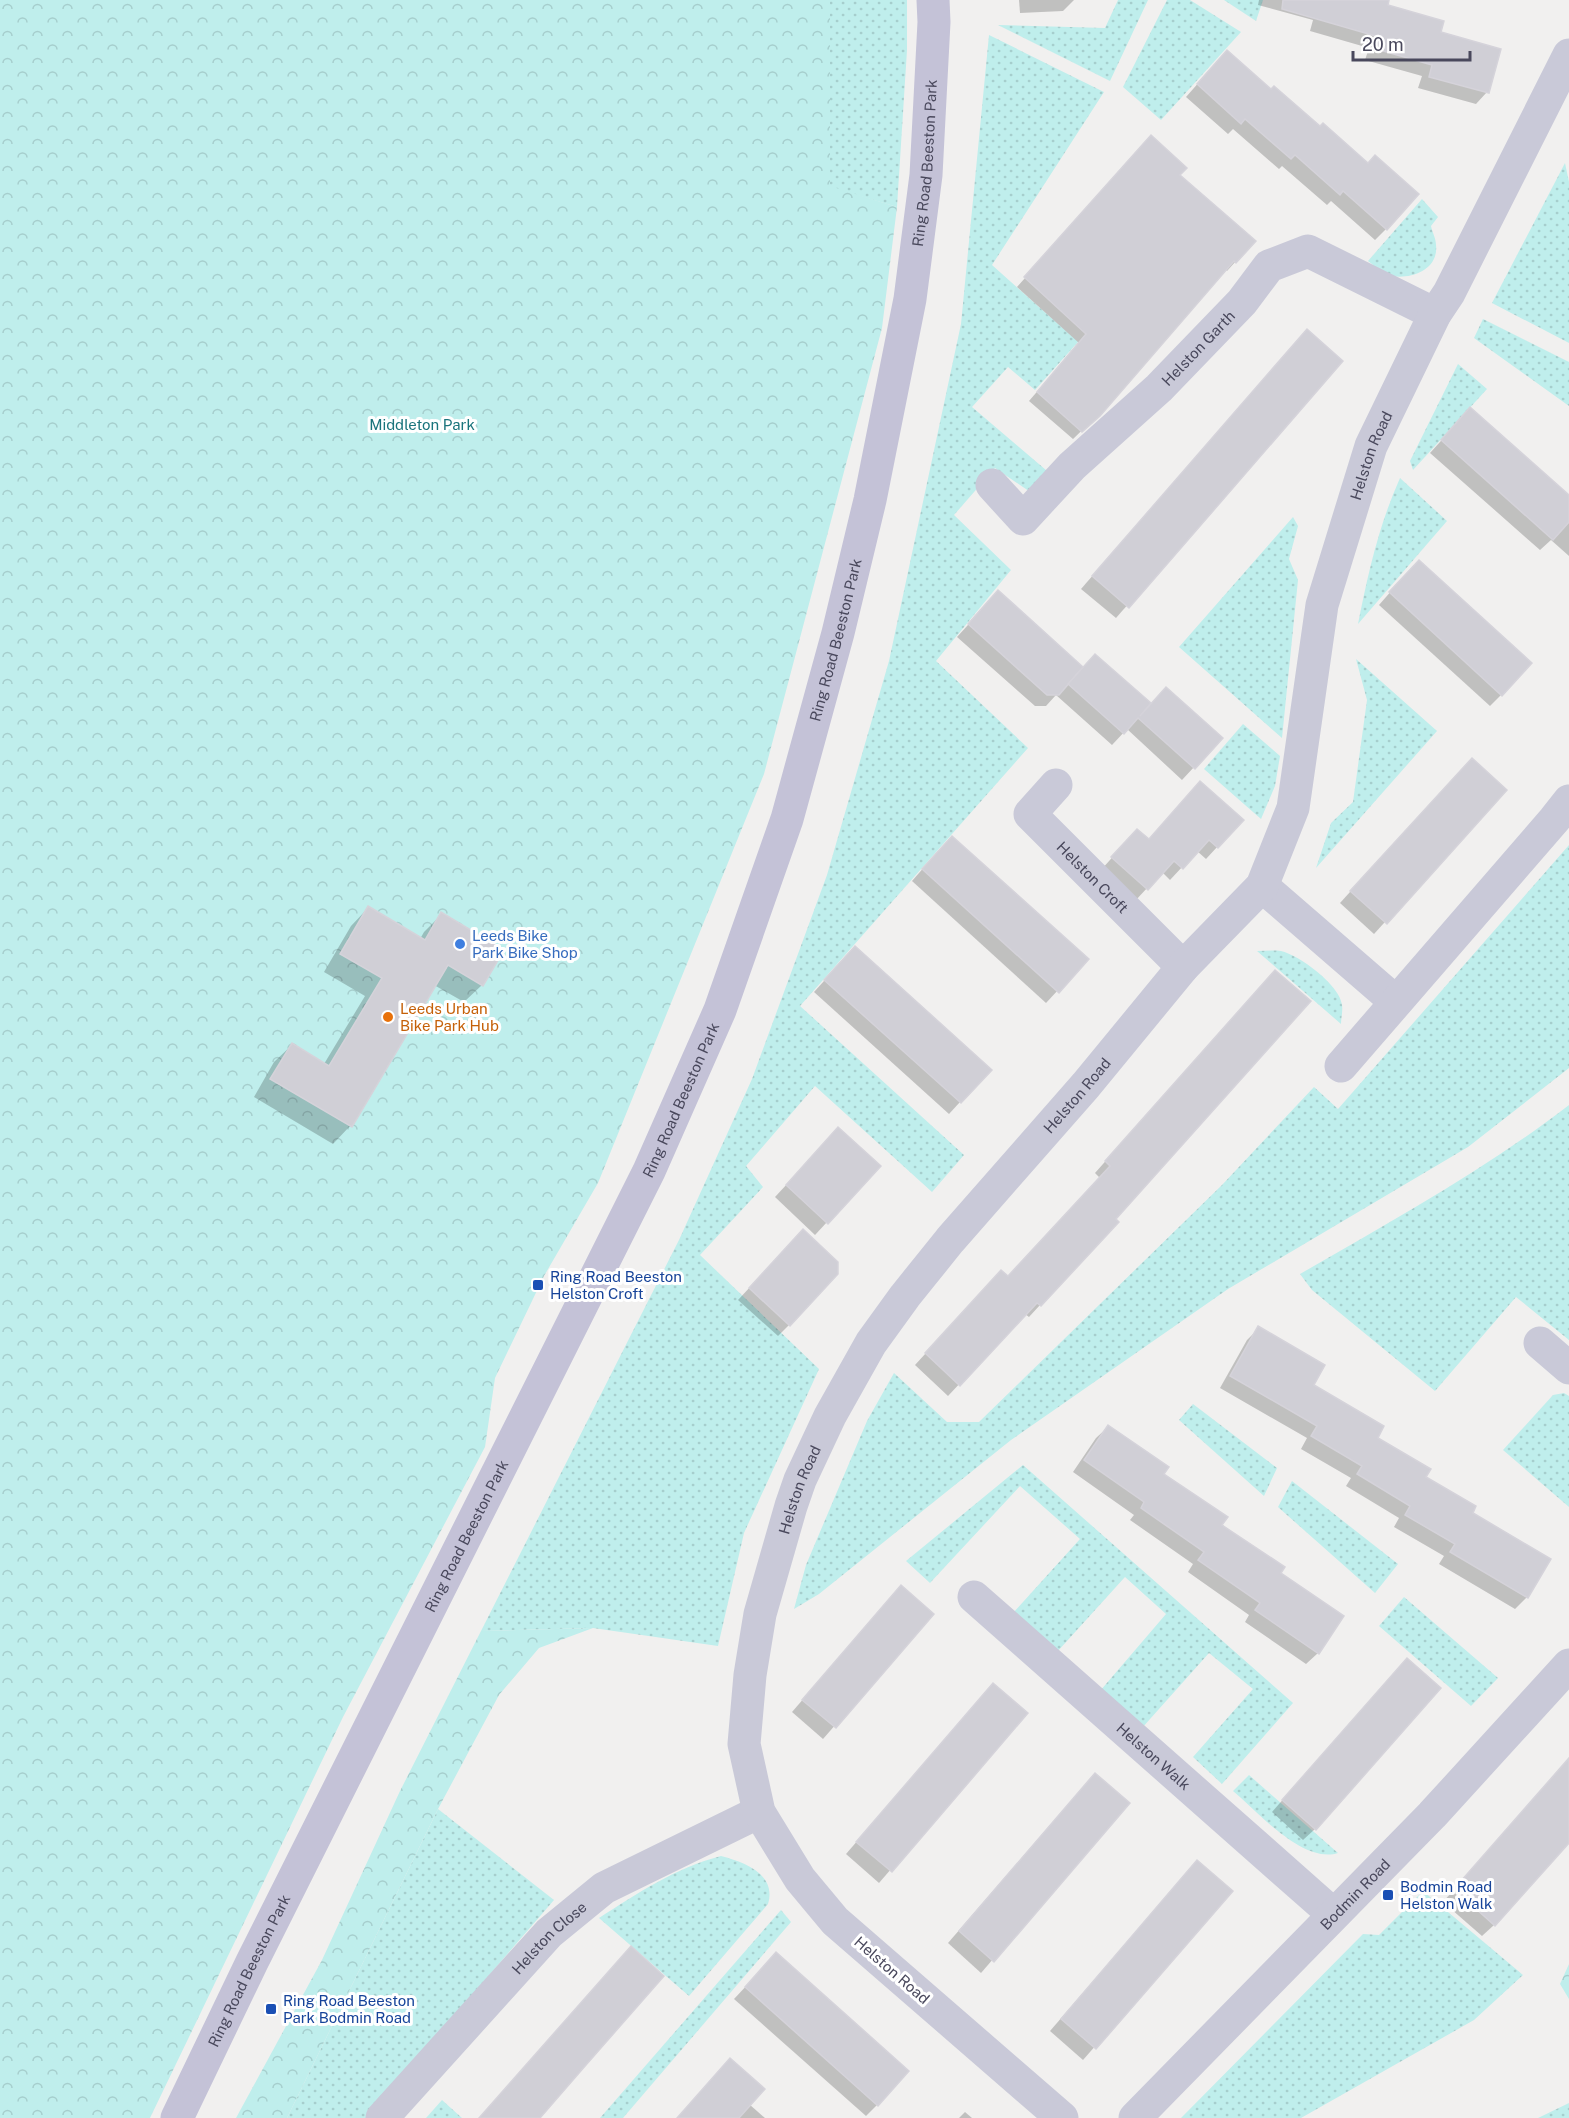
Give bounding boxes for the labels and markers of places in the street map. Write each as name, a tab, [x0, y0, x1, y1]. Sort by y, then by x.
place label: Leeds Bike Park Bike Shop	[472, 927, 578, 961]
marker: Leeds Bike Park Bike Shop	[453, 937, 467, 951]
place label: Leeds Urban Bike Park Hub	[400, 1000, 499, 1034]
marker: Leeds Urban Bike Park Hub	[381, 1010, 395, 1024]
place label: Ring Road Beeston Helston Croft	[550, 1268, 682, 1302]
marker: Ring Road Beeston Helston Croft	[531, 1278, 545, 1292]
place label: Bodmin Road Helston Walk	[1400, 1878, 1493, 1912]
marker: Bodmin Road Helston Walk	[1381, 1888, 1395, 1902]
place label: Ring Road Beeston Park Bodmin Road	[283, 1992, 415, 2026]
marker: Ring Road Beeston Park Bodmin Road	[264, 2002, 278, 2016]

